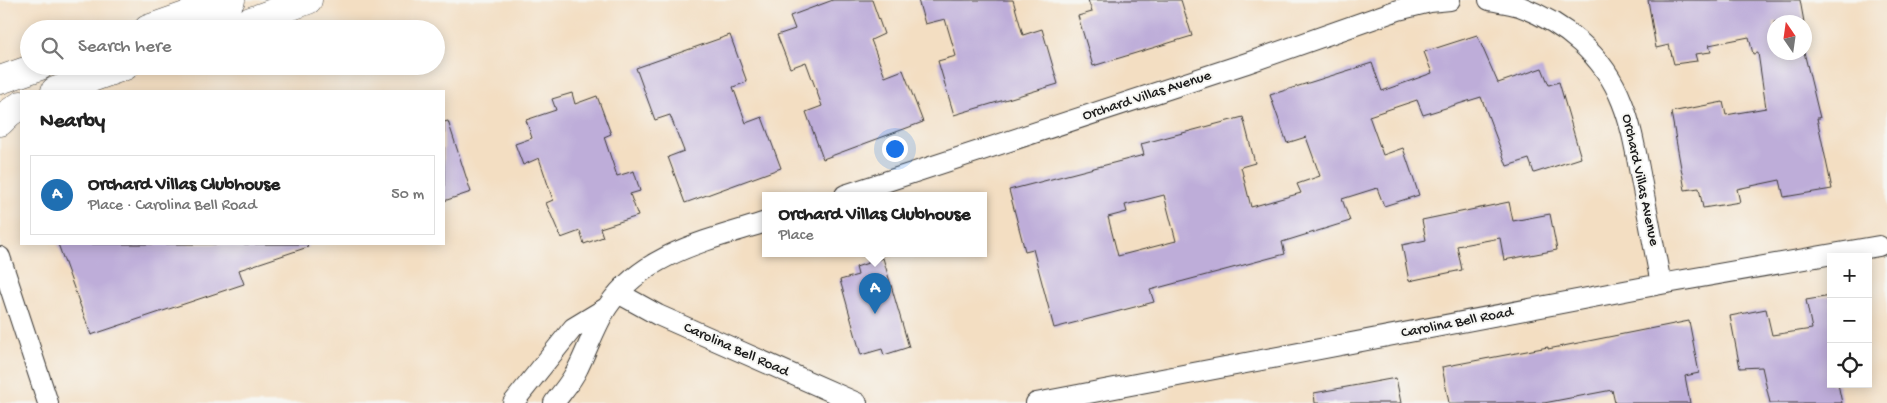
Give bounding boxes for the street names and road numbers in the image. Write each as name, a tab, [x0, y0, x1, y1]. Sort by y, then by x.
street label: Orchard Villas Avenue	[1080, 67, 1214, 125]
street label: Orchard Villas Avenue	[1617, 113, 1663, 248]
street label: Carolina Bell Road	[1400, 303, 1516, 343]
street label: Carolina Bell Road	[681, 319, 793, 382]

